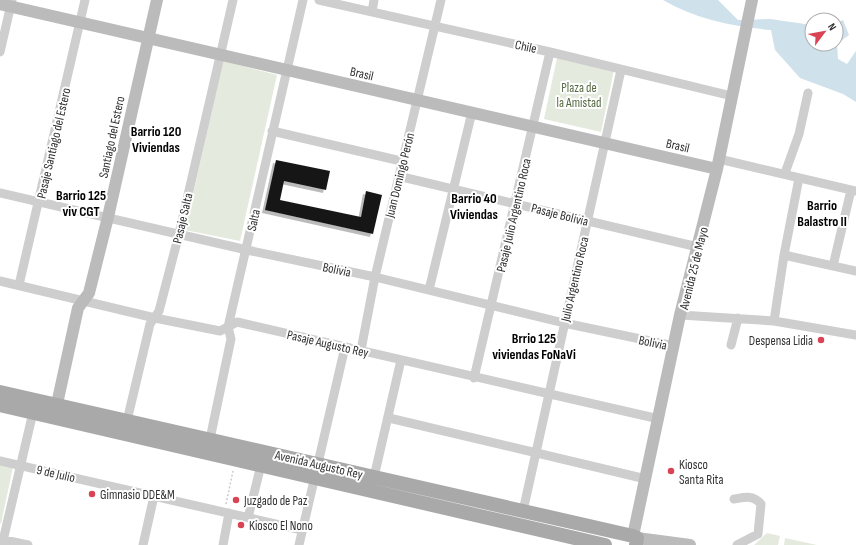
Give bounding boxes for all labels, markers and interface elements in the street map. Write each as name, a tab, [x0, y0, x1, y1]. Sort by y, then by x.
north arrow	[804, 12, 844, 52]
text: N	[825, 21, 839, 33]
street label: Chile	[513, 37, 538, 57]
street label: Brasil	[348, 63, 375, 84]
park label: Plaza de la Amistad	[556, 80, 602, 111]
street label: Pasaje Santiago del Estero	[33, 86, 74, 200]
street label: Santiago del Estero	[95, 95, 128, 180]
district label: Barrio 120 Viviendas	[131, 123, 182, 156]
street label: Juan Domingo Perón	[381, 131, 418, 220]
street label: Brasil	[664, 135, 691, 156]
street label: Pasaje Julio Argentino Roca	[493, 157, 535, 274]
district label: Barrio 125 viv CGT	[56, 187, 106, 220]
district label: Barrio 40 Viviendas	[450, 190, 498, 223]
street label: Pasaje Salta	[169, 191, 197, 245]
district label: Barrio Balastro II	[797, 197, 847, 230]
street label: Pasaje Bolivia	[530, 200, 590, 230]
street label: Salta	[244, 208, 264, 233]
street label: Avenida 25 de Mayo	[676, 225, 712, 312]
street label: Julio Argentino Roca	[557, 235, 593, 324]
street label: Bolivia	[321, 259, 353, 281]
street label: Pasaje Augusto Rey	[285, 327, 370, 361]
district label: Brrio 125 viviendas FoNaVi	[492, 330, 576, 363]
street label: Bolivia	[637, 332, 669, 354]
place label: Despensa Lidia	[749, 333, 813, 349]
marker: Despensa Lidia	[816, 335, 826, 345]
street label: Avenida Augusto Rey	[272, 447, 364, 483]
place label: Kiosco Santa Rita	[679, 457, 724, 488]
street label: 9 de Julio	[35, 462, 77, 486]
marker: Kiosco Santa Rita	[666, 466, 676, 476]
place label: Gimnasio DDE&M	[100, 487, 175, 503]
marker: Gimnasio DDE&M	[87, 489, 97, 499]
place label: Juzgado de Paz	[243, 493, 308, 509]
marker: Juzgado de Paz	[231, 495, 241, 505]
place label: Kiosco El Nono	[249, 518, 313, 534]
marker: Kiosco El Nono	[236, 520, 246, 530]

